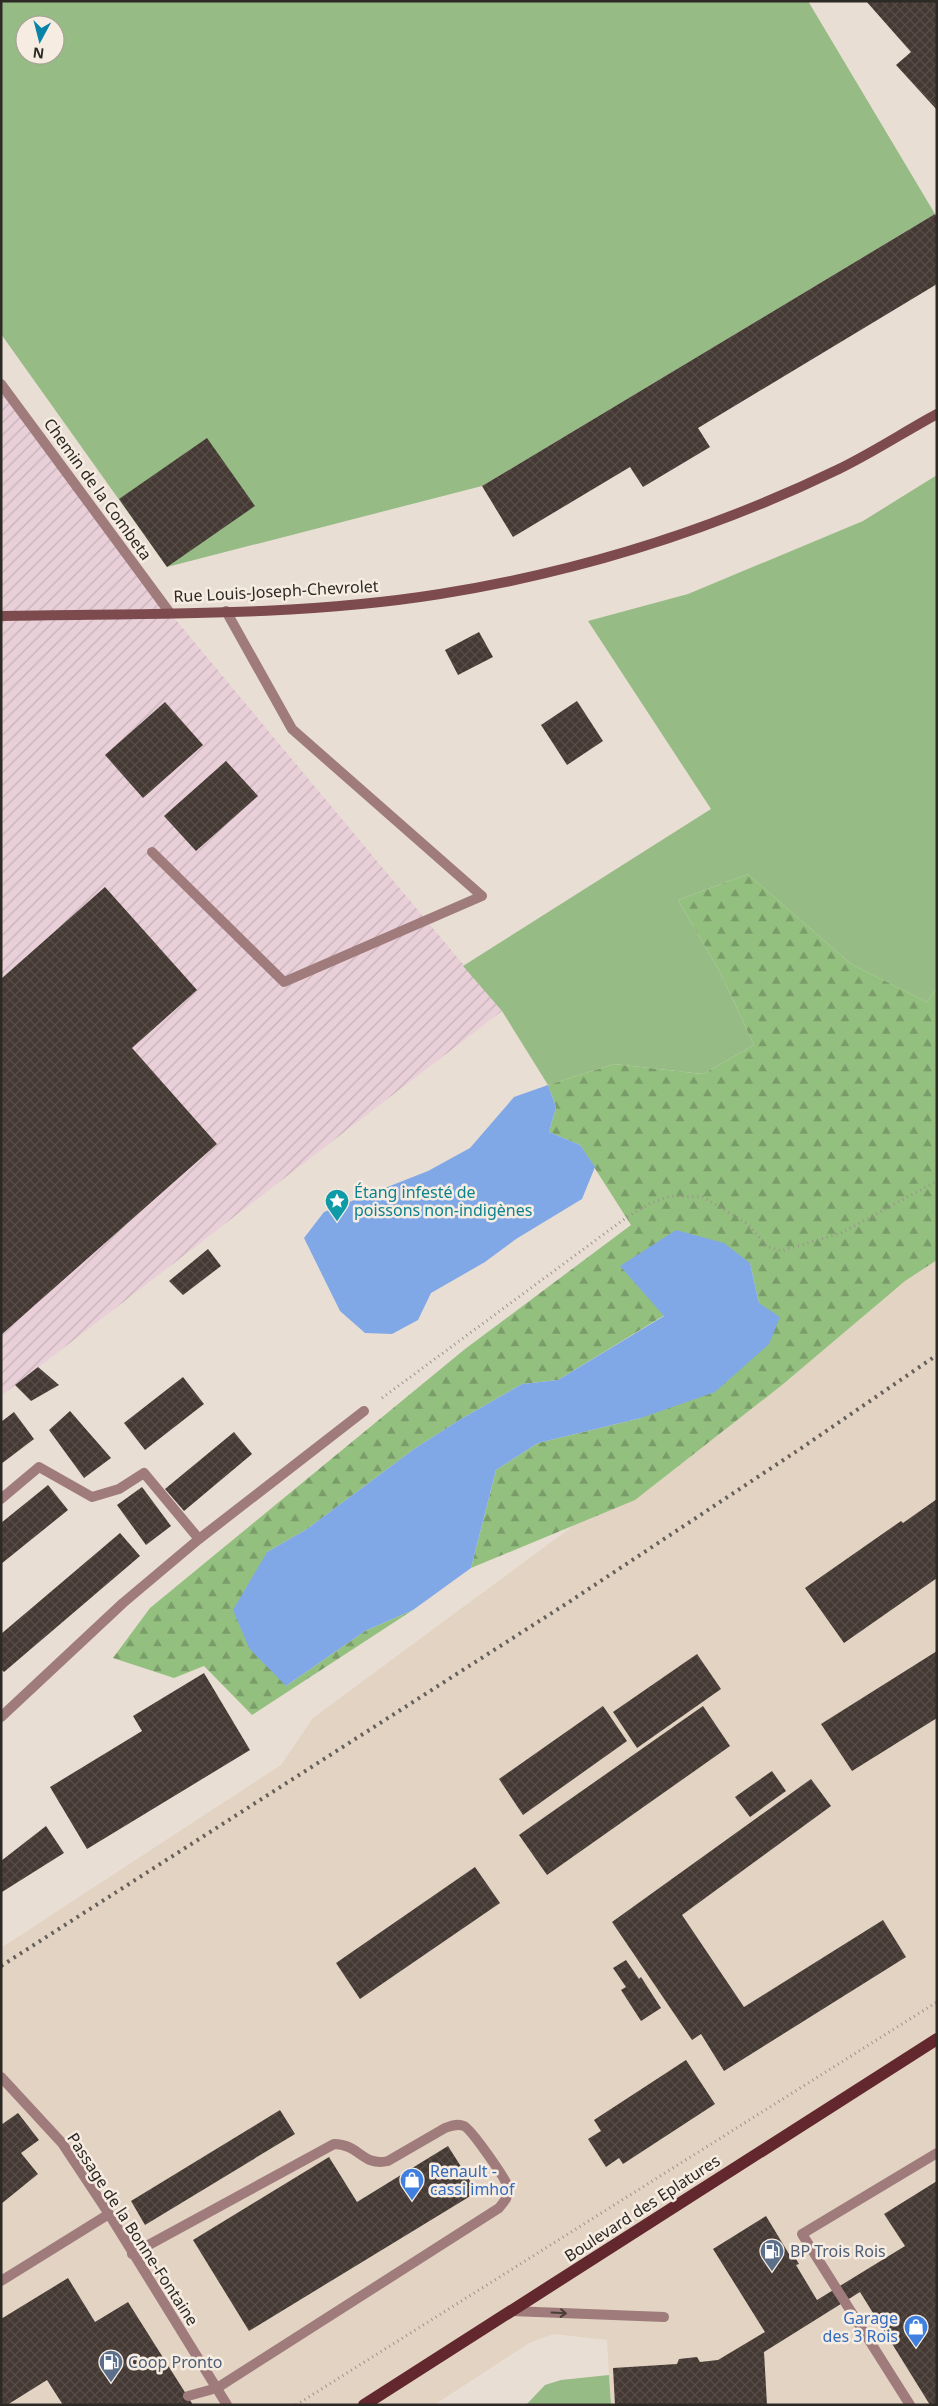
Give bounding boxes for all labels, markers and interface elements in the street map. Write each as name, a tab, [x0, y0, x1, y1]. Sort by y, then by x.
north arrow	[15, 15, 65, 65]
text: N	[32, 43, 45, 64]
street label: Chemin de la Combeta	[39, 413, 157, 565]
street label: Rue Louis-Joseph-Chevrolet	[173, 575, 379, 607]
place label: Étang infesté de poissons non-indigènes	[354, 1181, 532, 1221]
place icon: Étang infesté de poissons non-indigènes	[324, 1188, 350, 1222]
street label: Passage de la Bonne-Fontaine	[62, 2128, 204, 2330]
street label: Boulevard des Eplatures	[560, 2149, 724, 2267]
place label: Renault - cassi imhof	[430, 2160, 516, 2200]
shop icon: Renault - cassi imhof	[399, 2167, 425, 2201]
fuel station icon: BP Trois Rois	[759, 2238, 785, 2272]
place label: BP Trois Rois	[790, 2240, 886, 2262]
place label: Garage des 3 Rois	[823, 2307, 898, 2347]
one-way arrow	[551, 2308, 567, 2318]
shop icon: Garage des 3 Rois	[903, 2314, 929, 2348]
fuel station icon: Coop Pronto	[98, 2349, 124, 2383]
place label: Coop Pronto	[128, 2351, 222, 2373]

